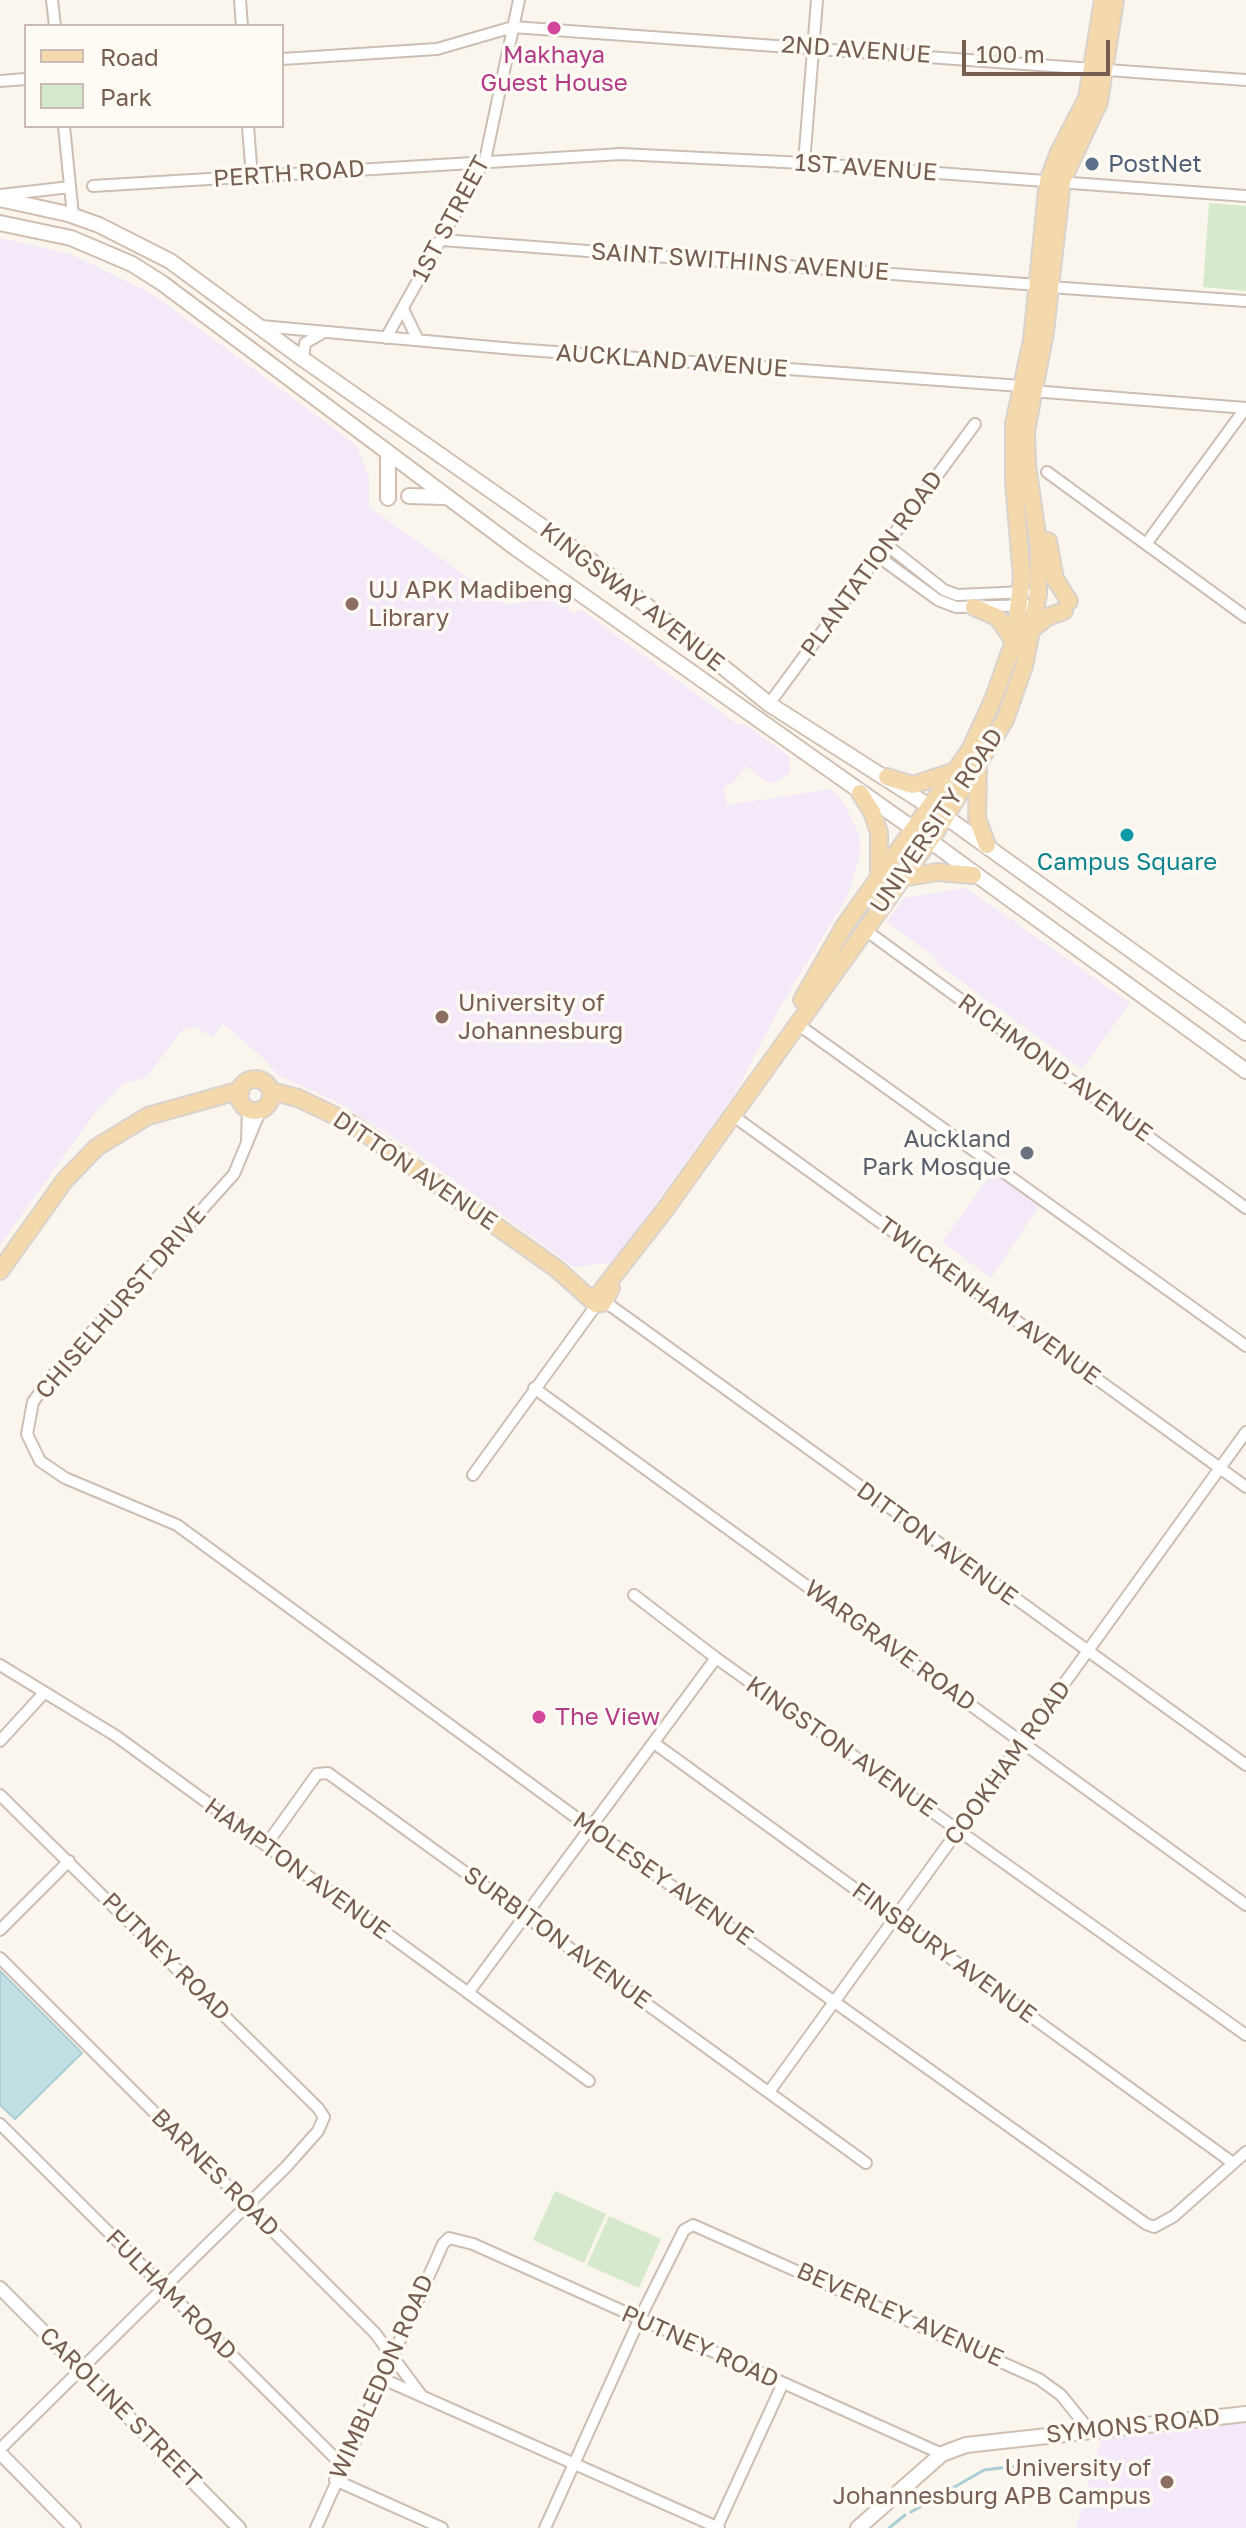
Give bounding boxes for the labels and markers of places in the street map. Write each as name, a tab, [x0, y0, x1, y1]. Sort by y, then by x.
marker: Makhaya Guest House	[545, 19, 563, 37]
place label: Makhaya Guest House	[480, 41, 628, 97]
place label: PostNet	[1108, 150, 1202, 178]
marker: PostNet	[1083, 155, 1101, 173]
place label: UJ APK Madibeng Library	[368, 576, 573, 632]
marker: UJ APK Madibeng Library	[343, 595, 361, 613]
marker: Campus Square	[1118, 826, 1136, 844]
place label: Campus Square	[1037, 848, 1217, 876]
place label: University of Johannesburg	[458, 989, 623, 1045]
marker: University of Johannesburg	[433, 1008, 451, 1026]
place label: Auckland Park Mosque	[862, 1125, 1011, 1181]
marker: Auckland Park Mosque	[1018, 1144, 1036, 1162]
place label: The View	[555, 1703, 660, 1731]
marker: The View	[530, 1708, 548, 1726]
place label: University of Johannesburg APB Campus	[833, 2454, 1151, 2510]
marker: University of Johannesburg APB Campus	[1158, 2473, 1176, 2491]

